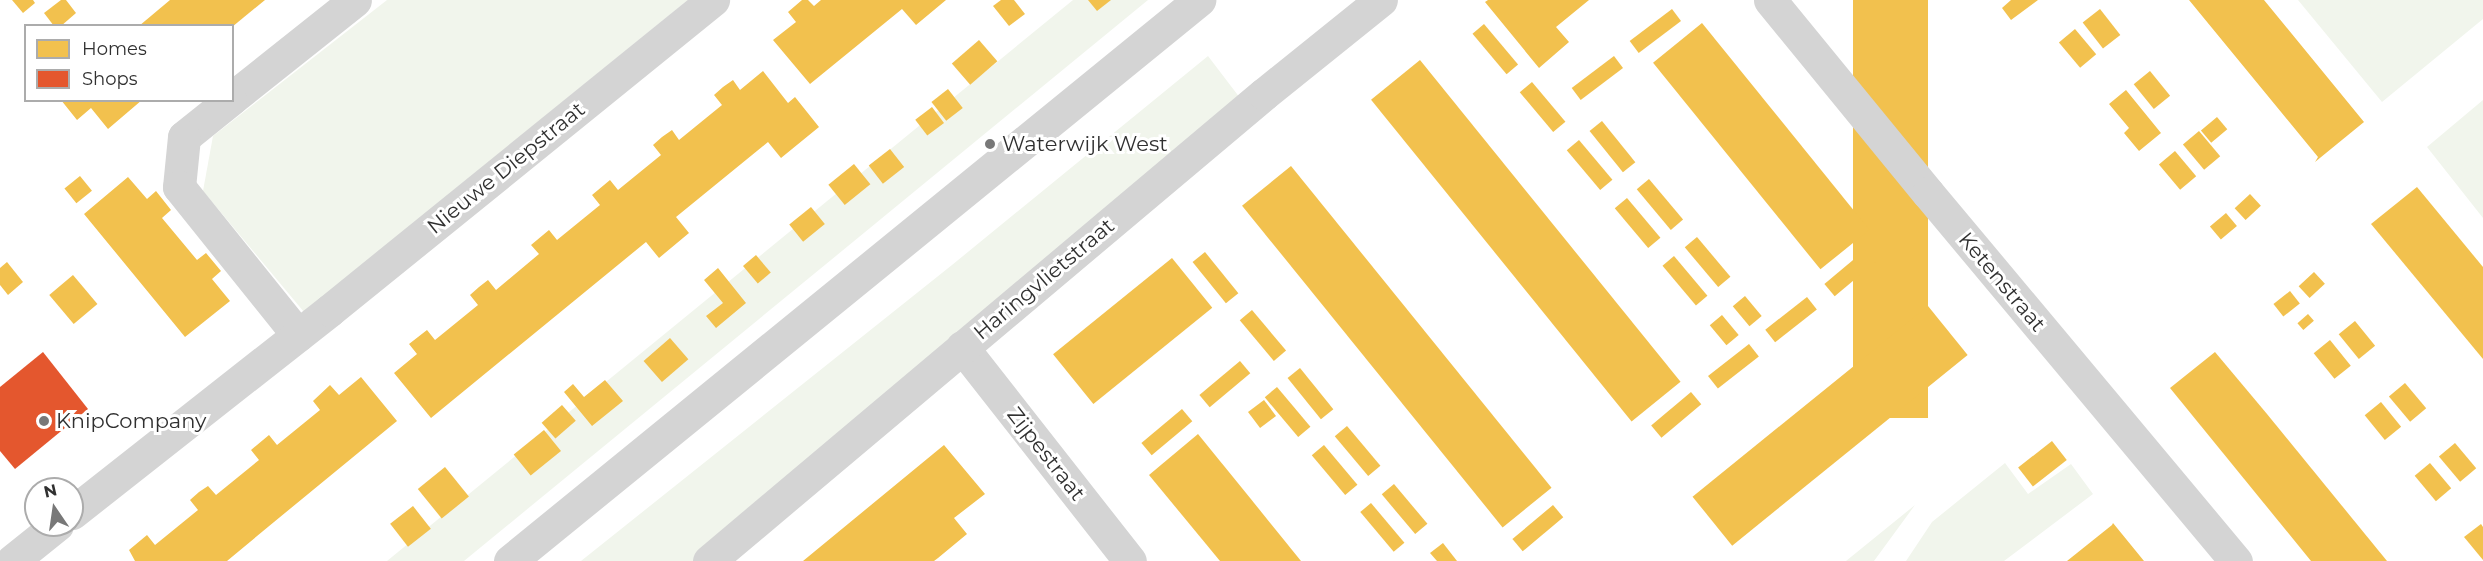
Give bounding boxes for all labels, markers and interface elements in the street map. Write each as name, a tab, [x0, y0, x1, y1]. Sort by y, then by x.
legend	[24, 24, 234, 102]
text: Homes	[82, 38, 147, 60]
text: Shops	[82, 68, 138, 90]
street label: Nieuwe Diepstraat	[422, 97, 590, 239]
place label: Waterwijk West	[1002, 131, 1168, 157]
marker: Waterwijk West	[983, 137, 997, 151]
street label: Haringvlietstraat	[969, 213, 1119, 345]
street label: Ketenstraat	[1953, 227, 2051, 337]
street label: Zijpestraat	[1002, 402, 1090, 506]
place label: KnipCompany	[56, 408, 206, 434]
marker: KnipCompany	[37, 414, 51, 428]
north arrow	[24, 477, 84, 537]
text: N	[42, 480, 59, 502]

